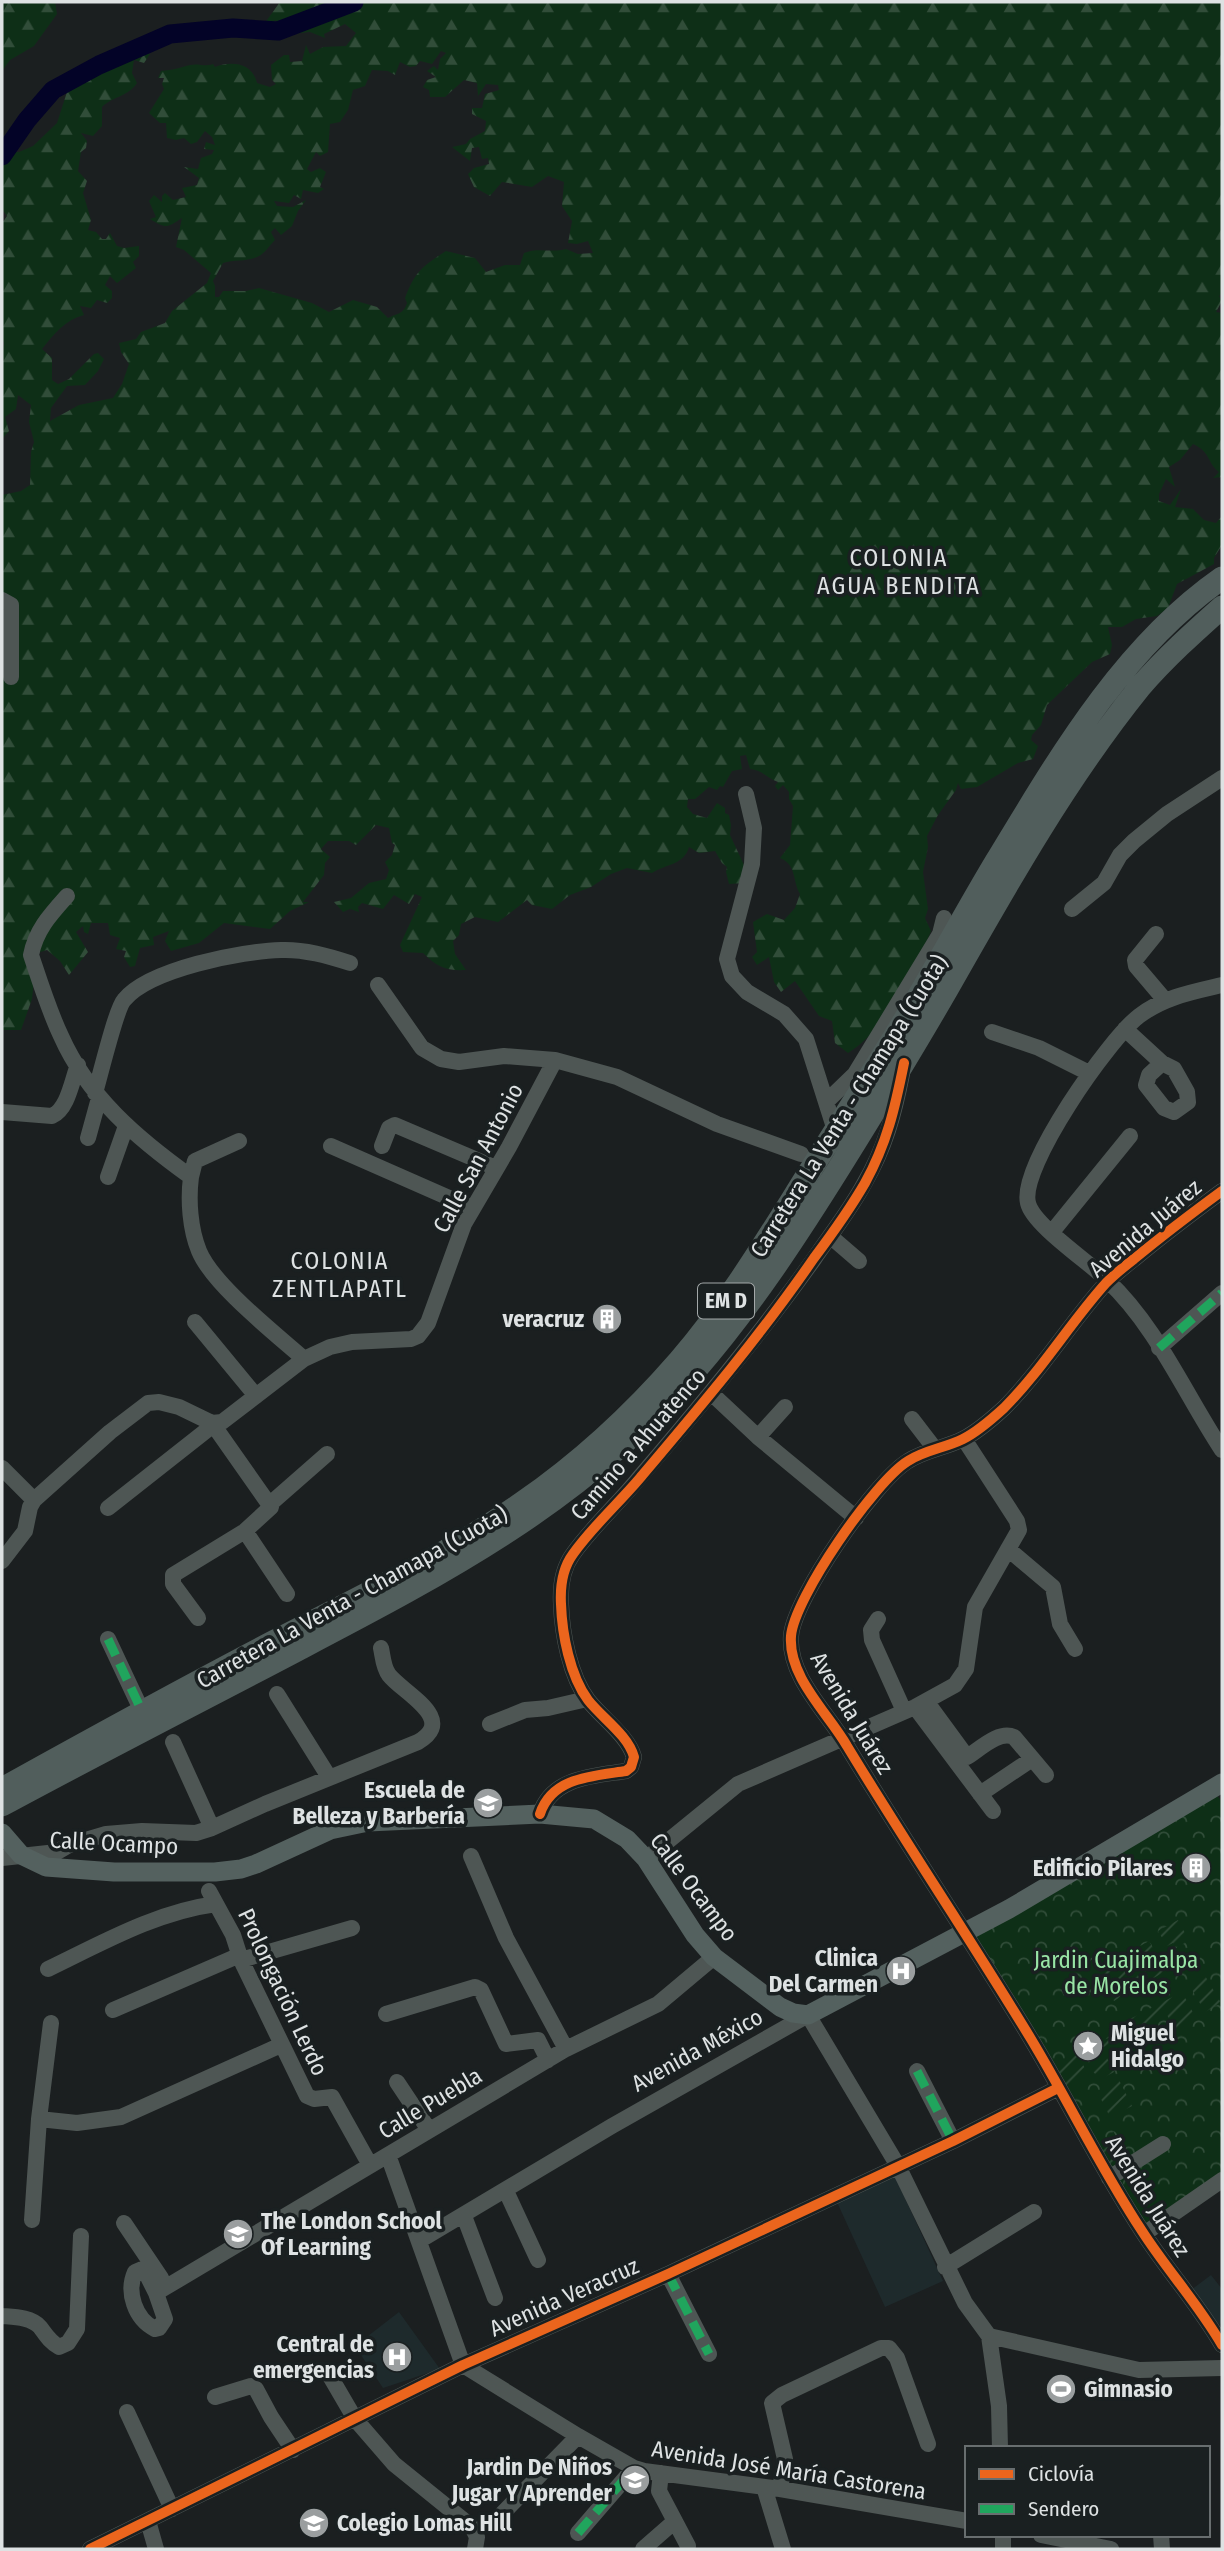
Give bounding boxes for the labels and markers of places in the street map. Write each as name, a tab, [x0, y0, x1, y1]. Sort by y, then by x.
building icon: veracruz	[590, 1302, 624, 1336]
place label: veracruz	[502, 1305, 584, 1333]
place label: Escuela de Belleza y Barbería	[293, 1776, 465, 1830]
school or university icon: Escuela de Belleza y Barbería	[471, 1786, 505, 1820]
building icon: Edificio Pilares	[1179, 1851, 1213, 1885]
place label: Edificio Pilares	[1033, 1854, 1173, 1882]
place label: Clinica Del Carmen	[769, 1944, 878, 1998]
hospital icon: Clinica Del Carmen	[884, 1954, 918, 1988]
place label: Miguel Hidalgo	[1111, 2019, 1184, 2073]
place icon: Miguel Hidalgo	[1071, 2029, 1105, 2063]
place label: The London School Of Learning	[261, 2207, 443, 2261]
school or university icon: The London School Of Learning	[221, 2217, 255, 2251]
place label: Central de emergencias	[253, 2330, 374, 2384]
hospital icon: Central de emergencias	[380, 2340, 414, 2374]
sports icon: Gimnasio	[1044, 2372, 1078, 2406]
place label: Gimnasio	[1084, 2375, 1173, 2403]
place label: Jardin De Niños Jugar Y Aprender	[451, 2453, 613, 2507]
school or university icon: Jardin De Niños Jugar Y Aprender	[618, 2463, 652, 2497]
school or university icon: Colegio Lomas Hill	[297, 2506, 331, 2540]
place label: Colegio Lomas Hill	[337, 2509, 512, 2537]

